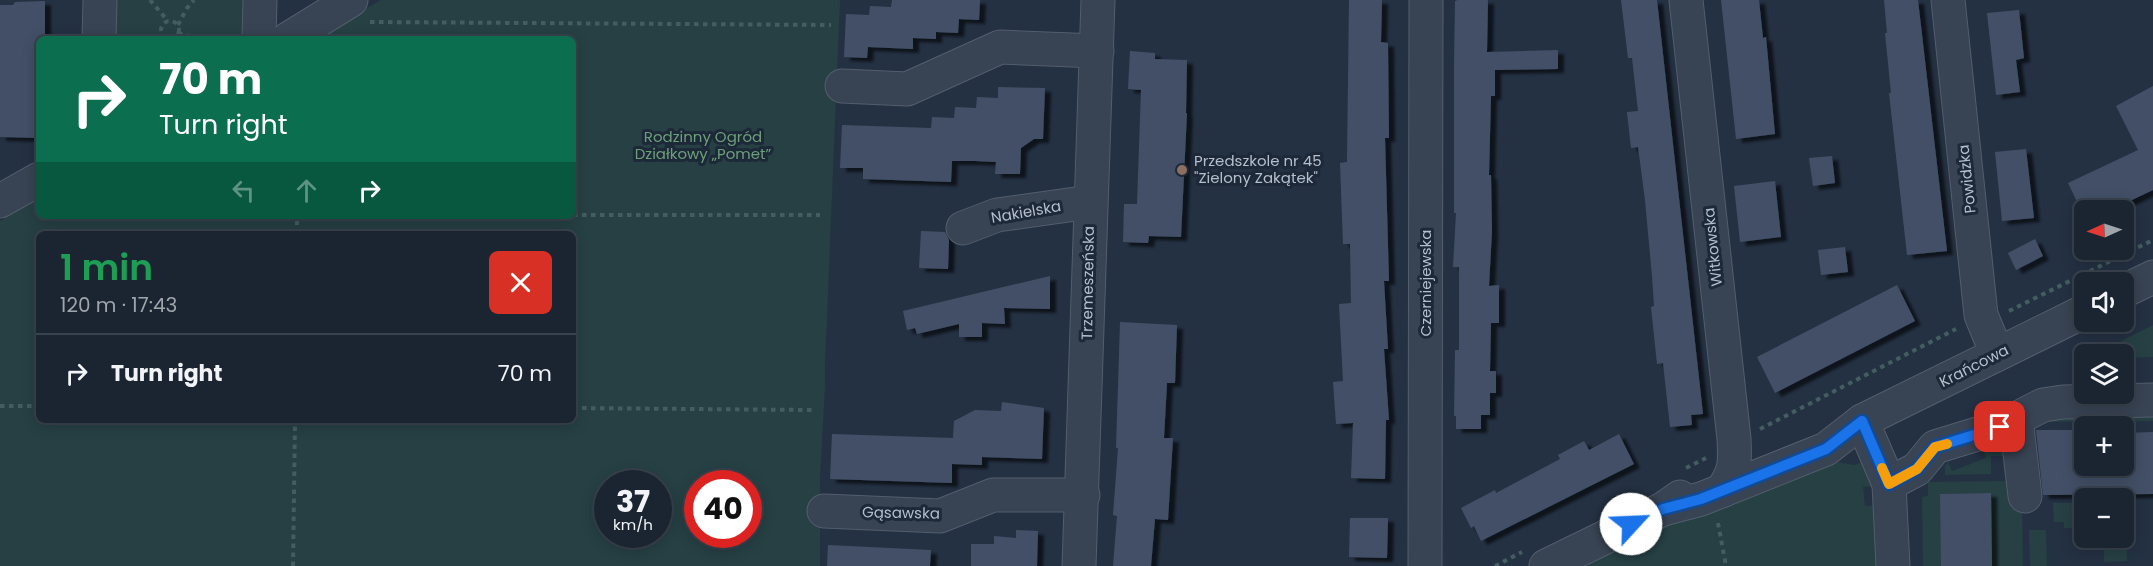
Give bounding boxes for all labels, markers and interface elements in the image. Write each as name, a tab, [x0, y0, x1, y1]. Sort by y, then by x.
text: 70 m	[159, 50, 262, 109]
icon: right	[60, 60, 138, 138]
text: Turn right	[159, 106, 288, 143]
park label: Rodzinny Ogród Działkowy „Pomet”	[635, 126, 772, 164]
street label: Powidzka	[1952, 144, 1981, 215]
place label: Przedszkole nr 45 "Zielony Zakątek"	[1194, 150, 1322, 188]
marker: Przedszkole nr 45 "Zielony Zakątek"	[1175, 163, 1189, 177]
icon: left	[227, 174, 260, 207]
icon: ahead	[290, 174, 323, 207]
icon: right	[353, 174, 386, 207]
street label: Nakielska	[989, 195, 1063, 228]
north arrow	[2074, 200, 2134, 260]
map controls	[2074, 200, 2134, 548]
street label: Witkowska	[1698, 207, 1727, 287]
street label: Trzemeszeńska	[1076, 226, 1099, 340]
street label: Czerniejewska	[1415, 230, 1436, 336]
text: 1 min	[60, 242, 153, 293]
button: close	[489, 251, 552, 314]
button: sound	[2074, 272, 2134, 332]
text: 120 m · 17:43	[60, 291, 177, 319]
street label: Krańcowa	[1935, 339, 2012, 392]
button: layers	[2074, 344, 2134, 404]
icon: right	[60, 357, 93, 390]
text: Turn right	[111, 358, 222, 389]
text: 70 m	[498, 358, 552, 389]
pin	[1974, 401, 2025, 452]
icon: arrive	[1983, 410, 2016, 443]
button: +	[2074, 416, 2134, 476]
speed limit sign: 40	[684, 470, 762, 548]
text: 37	[616, 480, 650, 523]
button: −	[2074, 488, 2134, 548]
position arrow	[1599, 492, 1663, 556]
street label: Gąsawska	[862, 501, 940, 524]
text: km/h	[613, 514, 653, 535]

